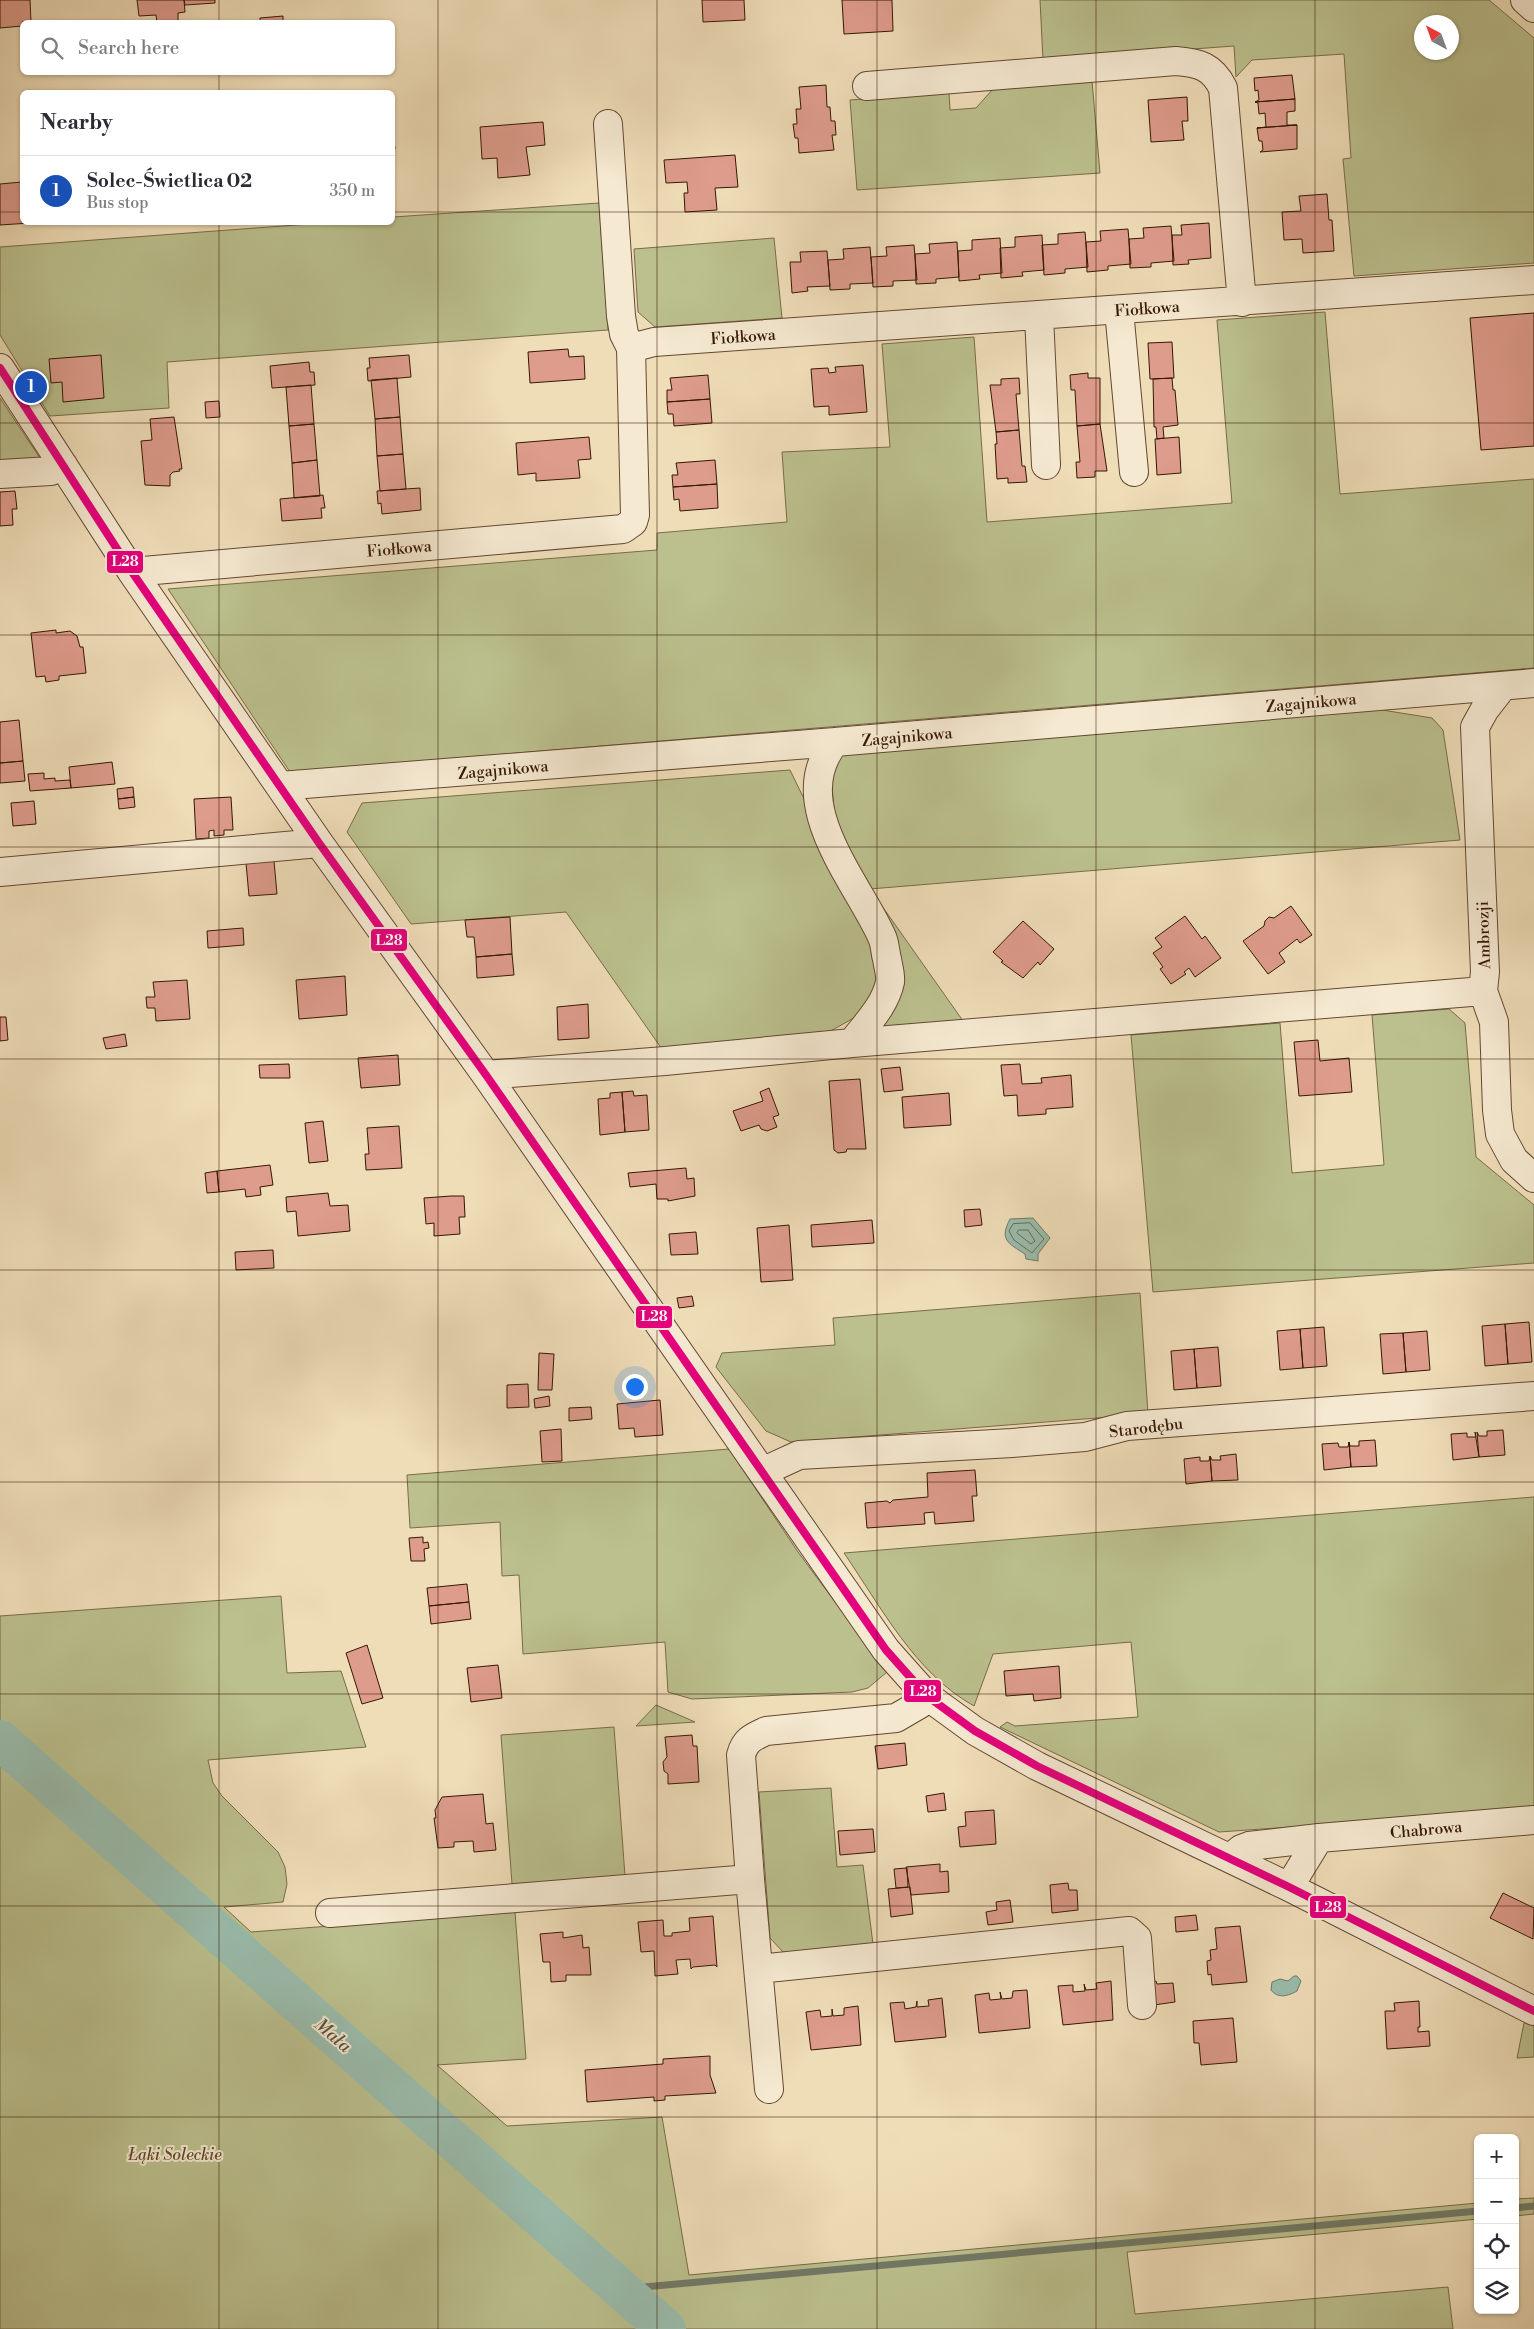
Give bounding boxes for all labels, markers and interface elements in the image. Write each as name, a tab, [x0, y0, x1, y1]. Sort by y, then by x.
north arrow	[1414, 15, 1459, 60]
search box	[20, 20, 395, 75]
icon: search	[38, 34, 66, 62]
text: Search here	[78, 36, 179, 60]
text: Nearby	[40, 110, 113, 136]
text: Solec-Świetlica 02	[87, 169, 252, 193]
text: 1	[52, 181, 60, 201]
text: 350 m	[329, 181, 375, 201]
text: Bus stop	[87, 193, 149, 213]
street label: Fiołkowa	[1114, 297, 1181, 321]
street label: Fiołkowa	[710, 325, 777, 349]
pin: 1	[15, 368, 47, 406]
street label: Fiołkowa	[366, 536, 433, 562]
line badge: L28	[106, 550, 144, 574]
text: L28	[111, 553, 139, 571]
street label: Zagajnikowa	[1265, 689, 1358, 717]
street label: Zagajnikowa	[861, 723, 954, 751]
street label: Zagajnikowa	[457, 756, 550, 784]
street label: Ambrozji	[1473, 901, 1495, 970]
line badge: L28	[370, 928, 408, 952]
text: L28	[375, 932, 403, 950]
line badge: L28	[635, 1305, 673, 1329]
text: L28	[640, 1308, 668, 1326]
your location	[622, 1374, 648, 1400]
street label: Starodębu	[1108, 1414, 1184, 1442]
line badge: L28	[903, 1679, 942, 1703]
text: L28	[909, 1683, 937, 1701]
street label: Chabrowa	[1389, 1817, 1464, 1843]
line badge: L28	[1309, 1895, 1347, 1919]
text: L28	[1314, 1899, 1342, 1917]
water label: Mała	[309, 2013, 357, 2058]
map controls	[1474, 2134, 1519, 2314]
button: +	[1474, 2134, 1519, 2179]
park label: Łąki Soleckie	[127, 2145, 222, 2165]
button: −	[1474, 2179, 1519, 2224]
button: locate	[1474, 2224, 1519, 2269]
button: layers	[1474, 2269, 1519, 2314]

